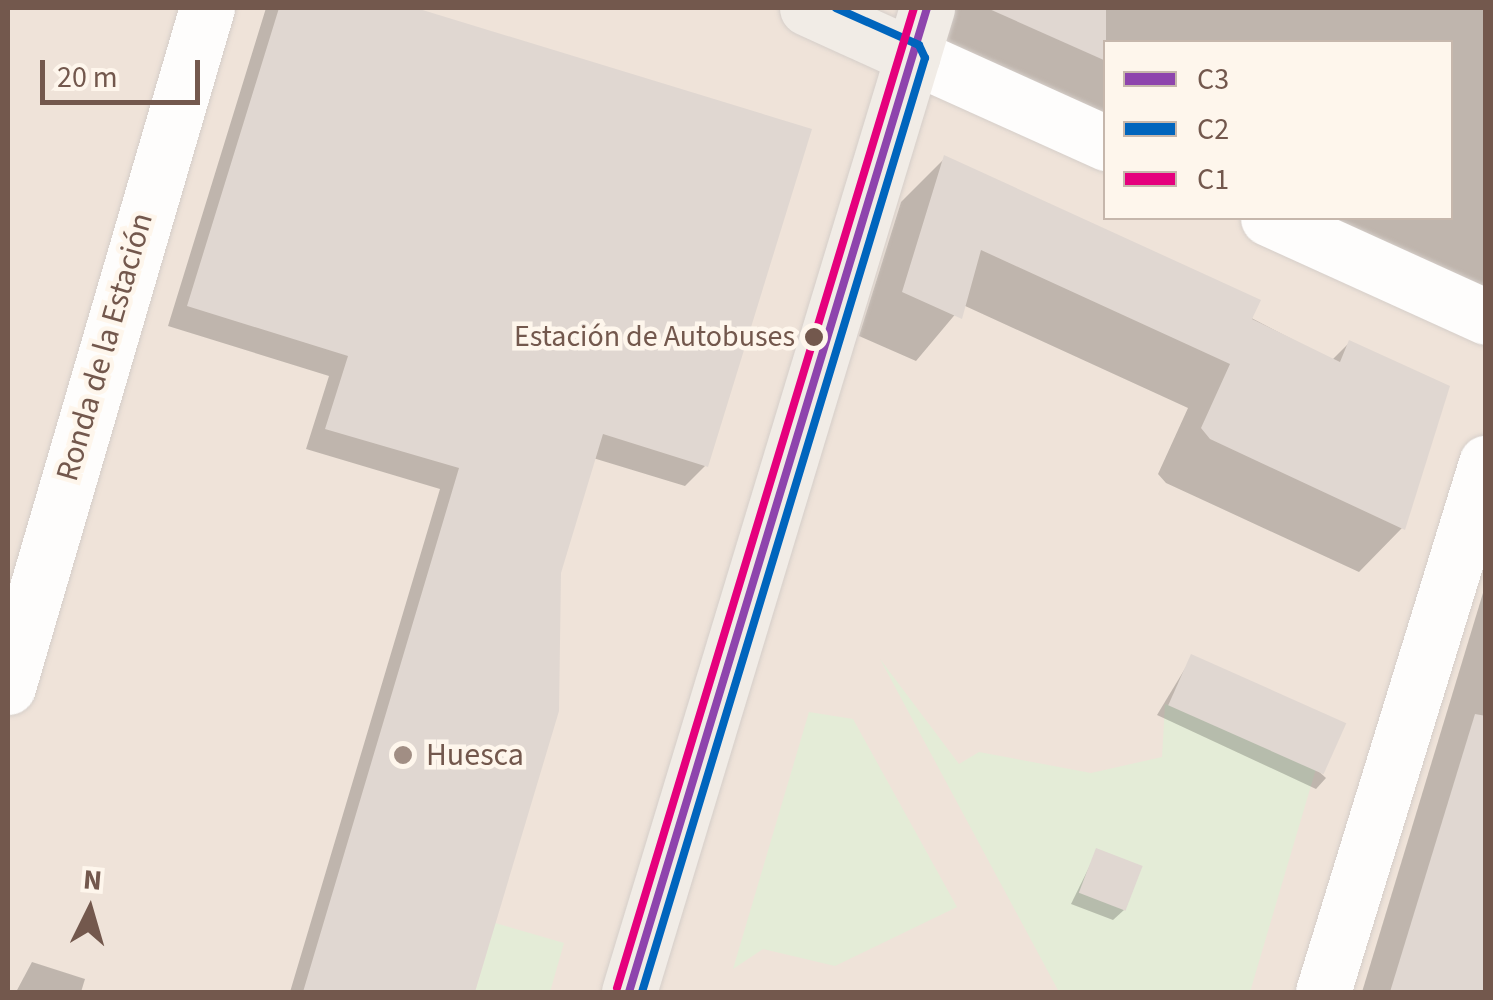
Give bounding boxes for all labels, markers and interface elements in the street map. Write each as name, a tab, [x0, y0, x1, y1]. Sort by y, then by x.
scale bar	[45, 40, 205, 102]
legend	[1103, 40, 1453, 220]
text: 20 m	[57, 56, 118, 99]
text: C3	[1197, 58, 1229, 101]
text: C2	[1197, 108, 1229, 151]
text: C1	[1197, 158, 1229, 201]
street label: Ronda de la Estación	[48, 209, 162, 485]
place label: Estación de Autobuses	[514, 319, 795, 355]
marker: Estación de Autobuses	[804, 327, 824, 347]
place label: Huesca	[426, 736, 524, 774]
marker: Huesca	[390, 742, 416, 768]
text: N	[82, 859, 104, 901]
north arrow	[40, 860, 140, 960]

